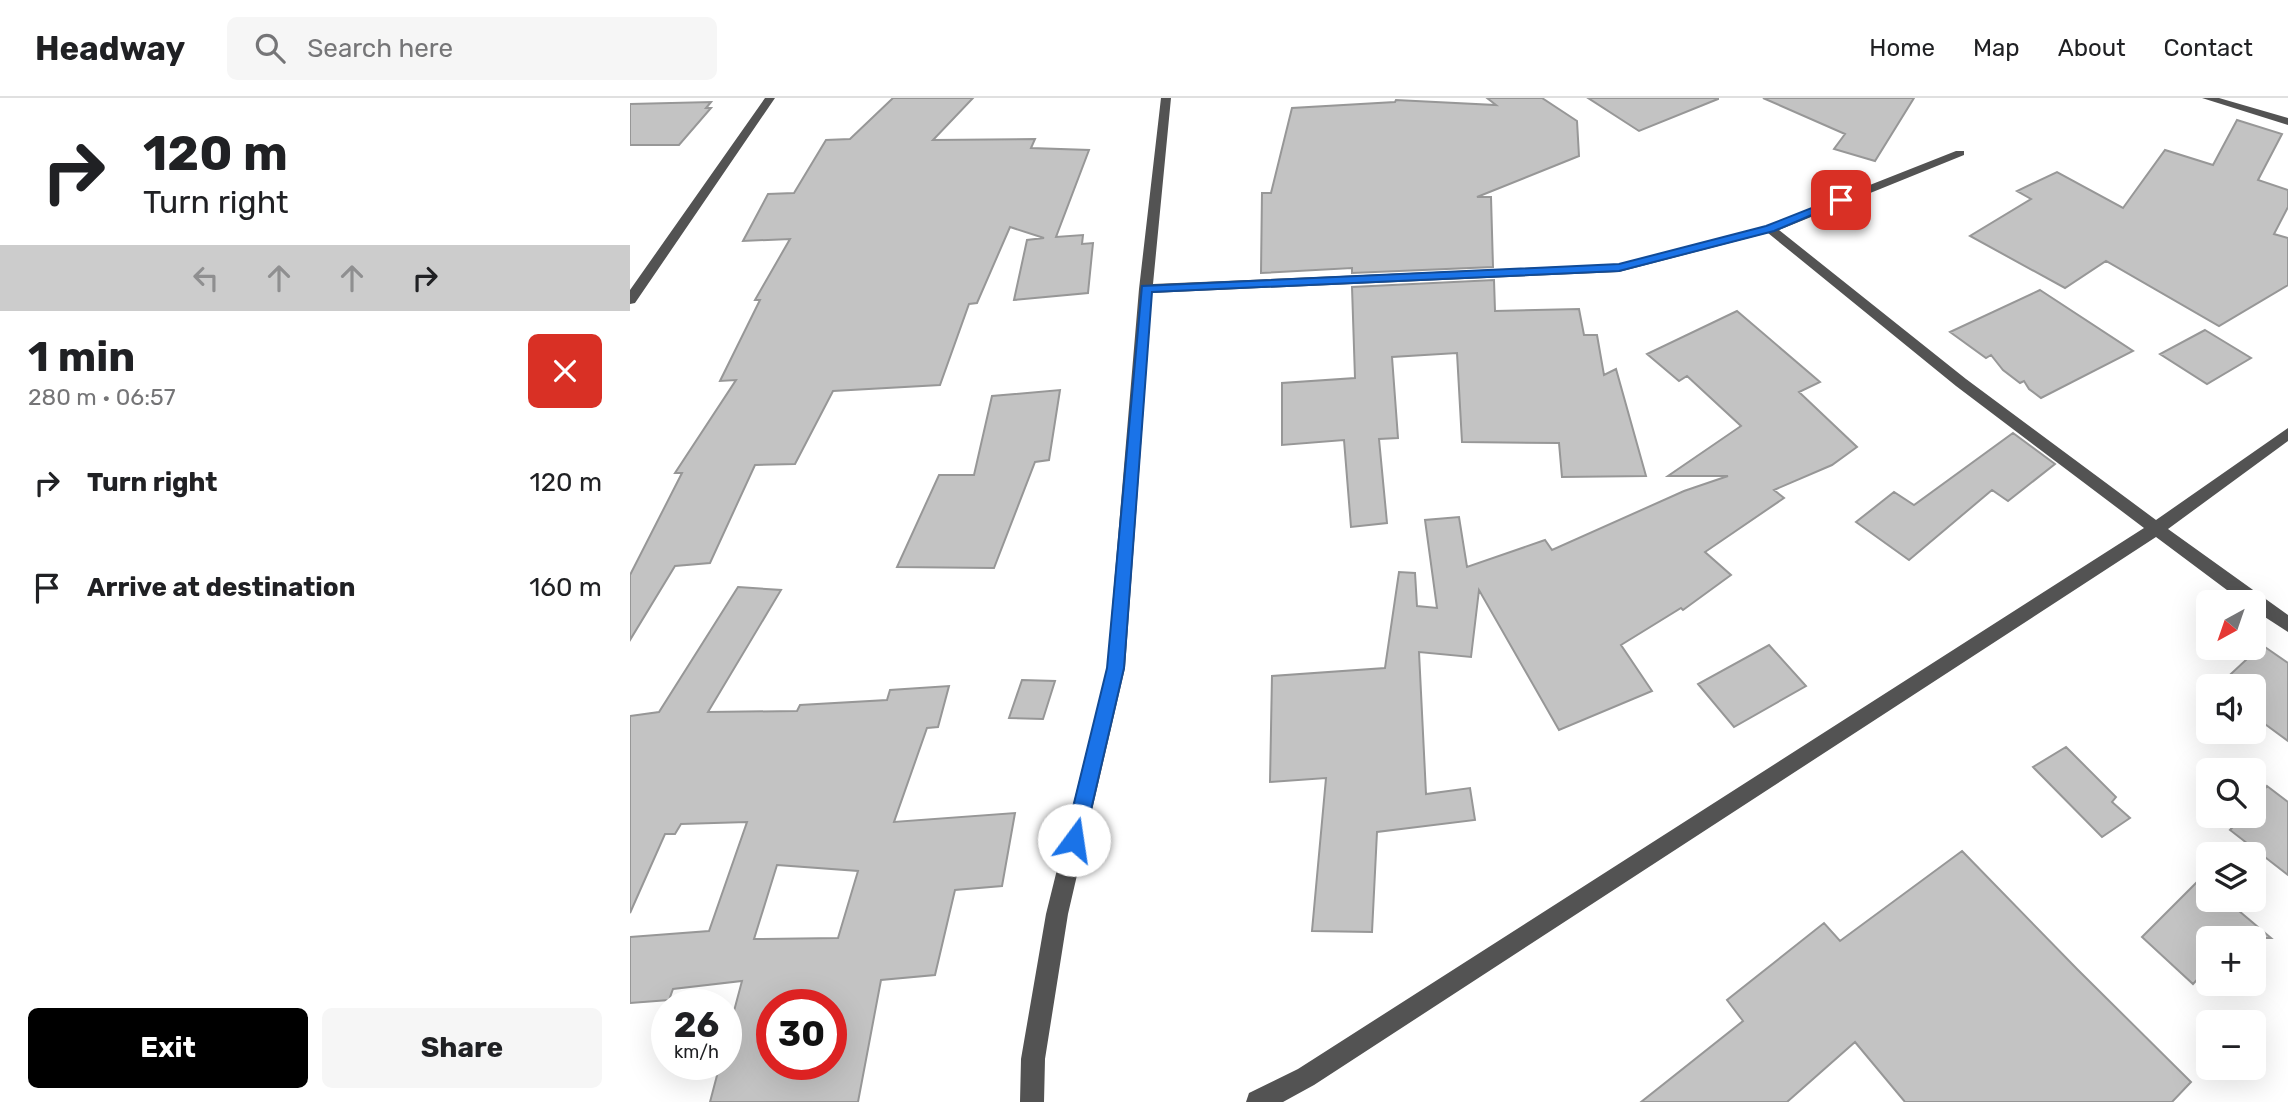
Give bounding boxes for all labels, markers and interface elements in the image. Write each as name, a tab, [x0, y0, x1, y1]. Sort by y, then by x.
search box	[227, 17, 717, 80]
text: Headway	[35, 29, 185, 68]
icon: search	[251, 29, 289, 67]
text: Search here	[307, 33, 453, 64]
text: Home	[1869, 34, 1935, 62]
text: Map	[1973, 34, 2020, 62]
text: About	[2058, 34, 2126, 62]
text: Contact	[2164, 34, 2253, 62]
text: 120 m	[143, 124, 288, 182]
icon: right	[28, 126, 119, 217]
pin	[1811, 170, 1871, 230]
icon: arrive	[1822, 181, 1860, 219]
text: Turn right	[143, 183, 288, 221]
icon: left	[187, 259, 225, 297]
icon: ahead	[260, 259, 298, 297]
icon: ahead	[333, 259, 371, 297]
icon: right	[406, 259, 444, 297]
text: 1 min	[28, 332, 135, 382]
button: close	[528, 334, 602, 408]
text: 280 m · 06:57	[28, 383, 176, 411]
icon: right	[28, 464, 66, 502]
text: Turn right	[87, 467, 217, 498]
text: 120 m	[530, 467, 602, 498]
icon: arrive	[28, 569, 66, 607]
text: Arrive at destination	[87, 572, 355, 603]
text: 160 m	[529, 572, 602, 603]
north arrow	[2196, 590, 2266, 660]
map controls	[2196, 590, 2266, 1080]
button: sound	[2196, 674, 2266, 744]
button: search	[2196, 758, 2266, 828]
position arrow	[1037, 803, 1111, 877]
button: layers	[2196, 842, 2266, 912]
button: +	[2196, 926, 2266, 996]
speed limit sign: 30	[756, 989, 847, 1080]
text: 26	[674, 1004, 719, 1046]
button: Exit	[28, 1008, 308, 1088]
button: Share	[322, 1008, 602, 1088]
button: −	[2196, 1010, 2266, 1080]
text: km/h	[674, 1041, 719, 1063]

